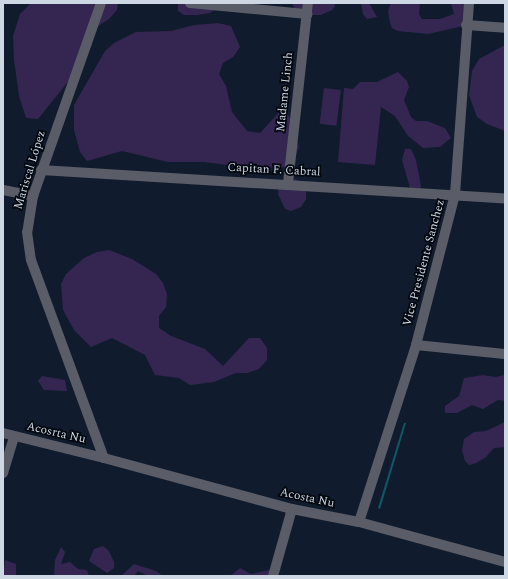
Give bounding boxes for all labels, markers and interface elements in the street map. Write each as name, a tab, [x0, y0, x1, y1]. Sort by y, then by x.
street label: Madame Linch	[274, 51, 296, 133]
street label: Mariscal López	[11, 129, 49, 211]
street label: Capitan F. Cabral	[227, 160, 321, 180]
street label: Vice Presidente Sanchez	[400, 198, 448, 328]
street label: Acosrta Nu	[25, 419, 87, 447]
street label: Acosta Nu	[278, 485, 336, 511]

